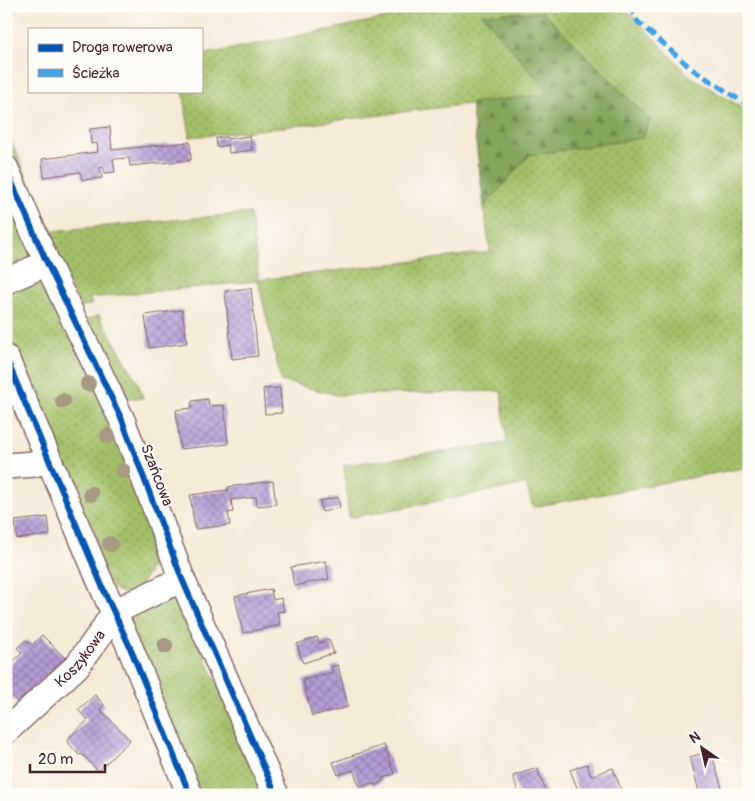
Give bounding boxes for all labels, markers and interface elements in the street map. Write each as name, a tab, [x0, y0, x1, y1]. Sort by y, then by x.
legend	[28, 28, 202, 92]
text: Droga rowerowa	[72, 38, 173, 57]
text: Ścieżka	[72, 64, 120, 83]
street label: Szańcowa	[136, 442, 177, 509]
street label: Koszykowa	[51, 626, 110, 692]
north arrow	[678, 724, 728, 774]
text: N	[686, 728, 704, 747]
scale bar	[30, 741, 105, 773]
text: 20 m	[38, 750, 73, 769]

